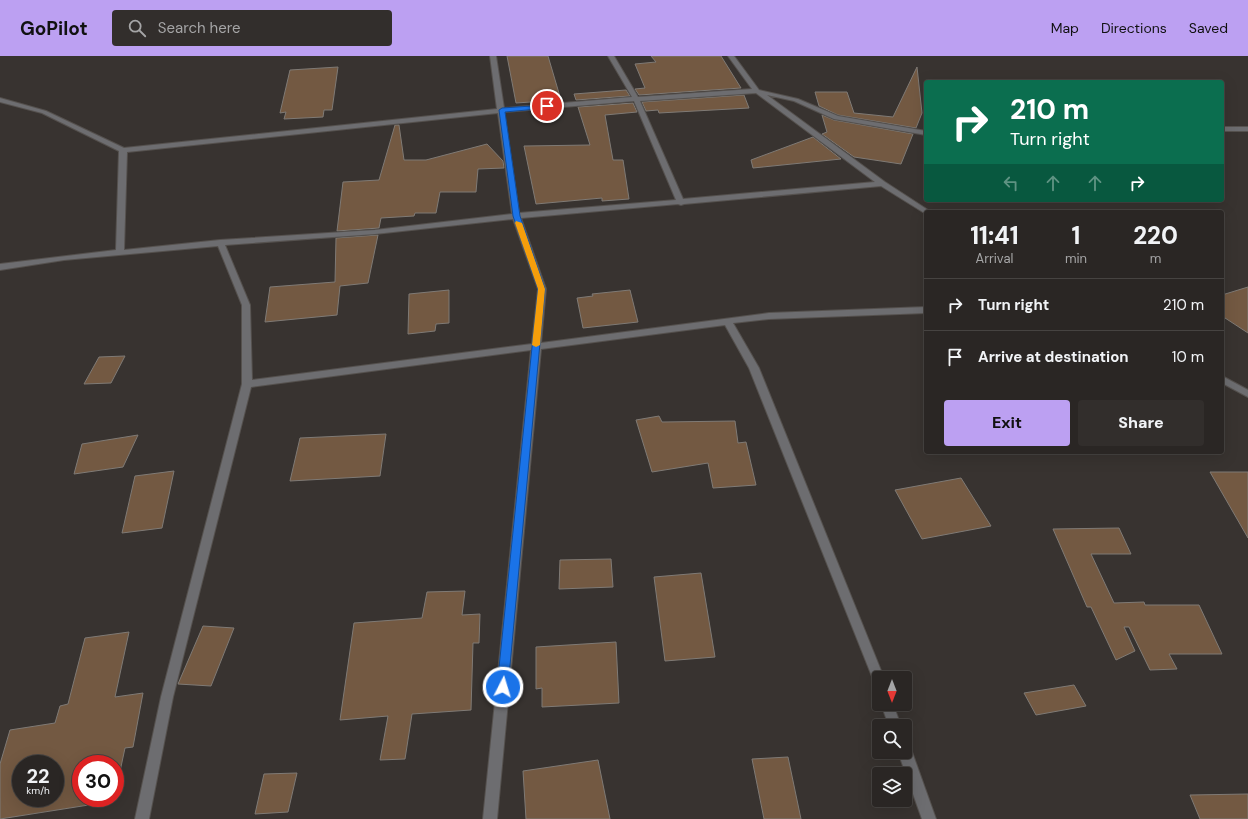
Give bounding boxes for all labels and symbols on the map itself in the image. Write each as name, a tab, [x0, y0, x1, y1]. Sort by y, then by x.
pin	[530, 89, 564, 123]
position arrow	[482, 666, 524, 708]
north arrow	[872, 671, 912, 711]
speed limit sign: 30	[72, 755, 124, 807]

